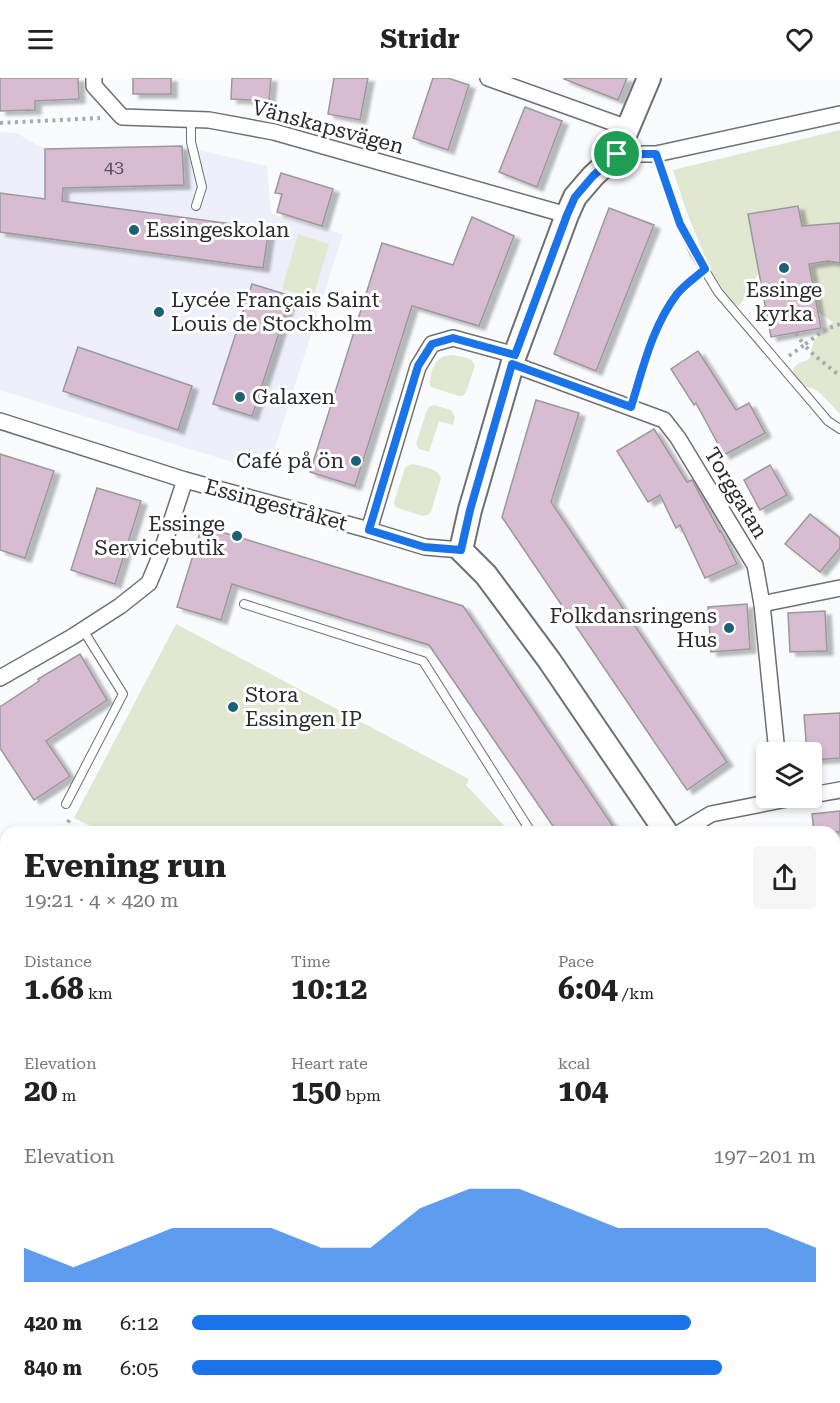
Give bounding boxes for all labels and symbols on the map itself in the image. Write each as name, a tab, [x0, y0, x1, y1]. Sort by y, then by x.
street label: Vänskapsvägen	[249, 95, 407, 159]
pin	[591, 128, 642, 179]
house number: 43	[104, 156, 124, 177]
place label: Essingeskolan	[146, 218, 290, 242]
marker: Essingeskolan	[127, 223, 141, 237]
marker: Essinge kyrka	[777, 261, 791, 275]
place label: Essinge kyrka	[746, 278, 822, 326]
place label: Lycée Français Saint Louis de Stockholm	[171, 288, 380, 336]
marker: Lycée Français Saint Louis de Stockholm	[152, 305, 166, 319]
place label: Galaxen	[252, 385, 336, 409]
marker: Galaxen	[233, 390, 247, 404]
street label: Torggatan	[700, 443, 773, 543]
place label: Café på ön	[236, 449, 344, 473]
marker: Café på ön	[349, 454, 363, 468]
street label: Essingestråket	[202, 474, 350, 536]
place label: Essinge Servicebutik	[95, 512, 225, 560]
marker: Essinge Servicebutik	[230, 529, 244, 543]
place label: Folkdansringens Hus	[550, 604, 717, 652]
marker: Folkdansringens Hus	[722, 621, 736, 635]
place label: Stora Essingen IP	[245, 683, 362, 731]
marker: Stora Essingen IP	[226, 700, 240, 714]

